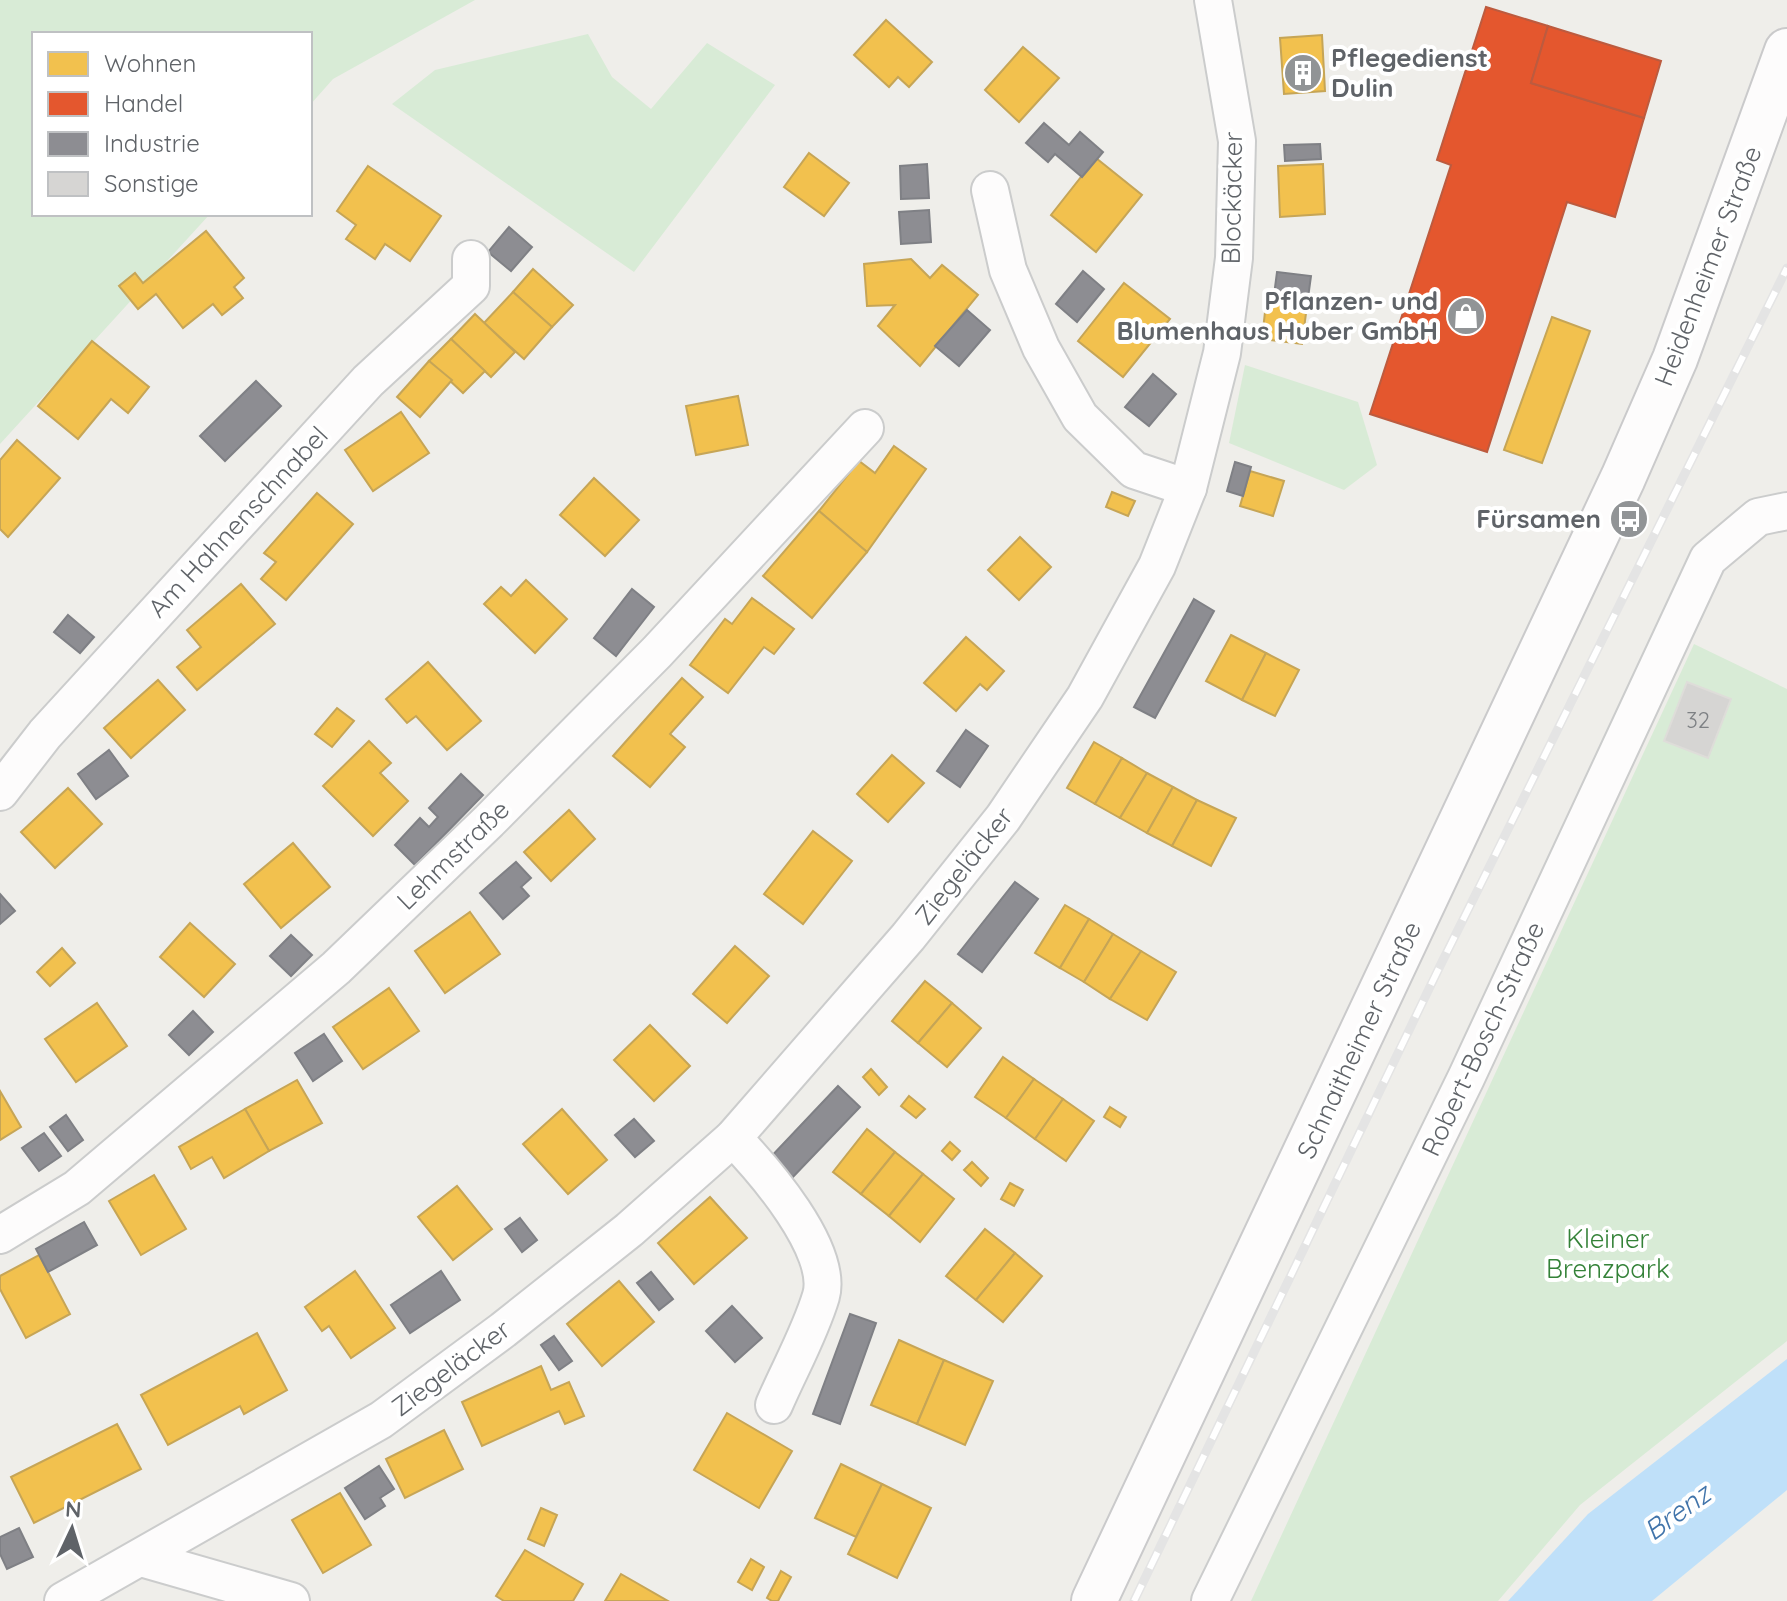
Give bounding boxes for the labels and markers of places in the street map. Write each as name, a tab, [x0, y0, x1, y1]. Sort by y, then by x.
place label: Pflegedienst Dulin	[1331, 41, 1488, 104]
building icon: Pflegedienst Dulin	[1282, 52, 1324, 94]
place label: Pflanzen- und Blumenhaus Huber GmbH	[1116, 284, 1438, 347]
shop icon: Pflanzen- und Blumenhaus Huber GmbH	[1445, 295, 1487, 337]
bus stop icon: Fürsamen	[1608, 498, 1650, 540]
place label: Fürsamen	[1476, 502, 1601, 535]

